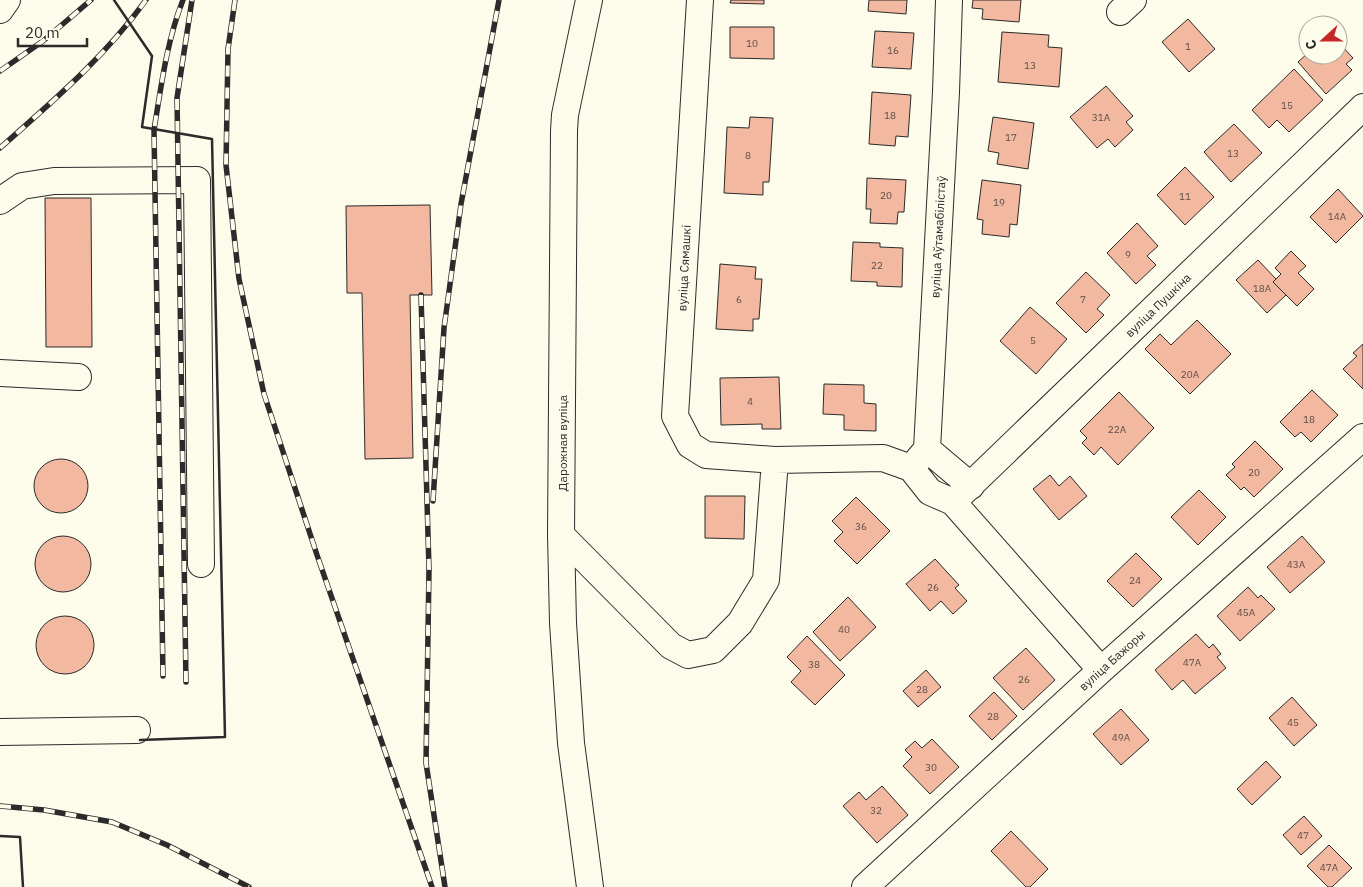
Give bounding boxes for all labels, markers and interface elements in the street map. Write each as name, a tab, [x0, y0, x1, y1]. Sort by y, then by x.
scale bar	[18, 15, 86, 47]
north arrow	[1298, 15, 1348, 65]
text: 20 m	[25, 23, 60, 42]
house number: 10	[746, 37, 758, 50]
text: С	[1301, 37, 1321, 52]
house number: 1	[1185, 40, 1191, 53]
house number: 16	[887, 44, 899, 57]
house number: 13	[1024, 59, 1036, 72]
house number: 15	[1281, 99, 1293, 112]
house number: 18	[884, 109, 896, 122]
house number: 31А	[1092, 111, 1111, 124]
house number: 17	[1005, 131, 1017, 144]
house number: 13	[1227, 147, 1239, 160]
house number: 8	[745, 149, 751, 162]
street label: вуліца Аўтамабілістаў	[927, 175, 949, 299]
house number: 20	[880, 189, 892, 202]
house number: 11	[1179, 190, 1191, 203]
house number: 19	[993, 196, 1005, 209]
house number: 14А	[1328, 210, 1347, 223]
street label: вуліца Сямашкі	[674, 224, 694, 312]
house number: 9	[1125, 248, 1131, 261]
house number: 22	[871, 259, 883, 272]
street label: вуліца Пушкіна	[1122, 269, 1194, 340]
house number: 18А	[1253, 282, 1272, 295]
house number: 6	[736, 293, 742, 306]
house number: 7	[1080, 293, 1086, 306]
house number: 5	[1030, 334, 1036, 347]
house number: 20А	[1181, 368, 1200, 381]
street label: Дарожная вуліца	[555, 394, 570, 491]
house number: 4	[747, 395, 753, 408]
house number: 18	[1303, 413, 1315, 426]
house number: 22А	[1108, 423, 1127, 436]
house number: 20	[1248, 466, 1260, 479]
house number: 36	[855, 520, 867, 533]
house number: 43А	[1287, 558, 1306, 571]
house number: 24	[1129, 574, 1141, 587]
house number: 26	[927, 581, 939, 594]
house number: 45А	[1237, 606, 1256, 619]
house number: 40	[838, 623, 850, 636]
street label: вуліца Бажоры	[1076, 626, 1148, 694]
house number: 47А	[1183, 656, 1202, 669]
house number: 38	[808, 658, 820, 671]
house number: 26	[1018, 673, 1030, 686]
house number: 28	[916, 683, 928, 696]
house number: 28	[987, 710, 999, 723]
house number: 45	[1287, 716, 1299, 729]
house number: 49А	[1112, 731, 1131, 744]
house number: 30	[925, 761, 937, 774]
house number: 32	[870, 804, 882, 817]
house number: 47	[1297, 829, 1309, 842]
house number: 47А	[1320, 861, 1339, 874]

